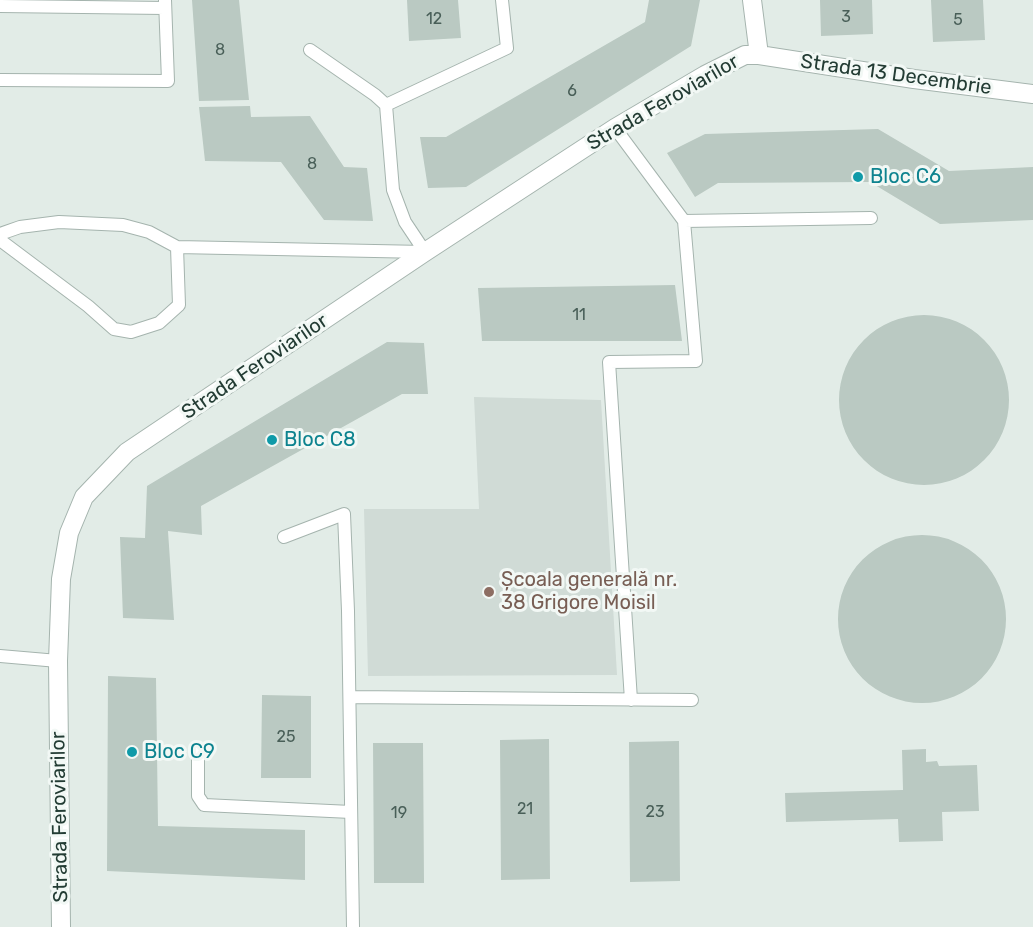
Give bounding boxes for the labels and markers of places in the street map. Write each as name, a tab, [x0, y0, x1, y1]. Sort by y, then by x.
place label: Bloc C6	[870, 165, 941, 189]
marker: Bloc C6	[851, 170, 865, 184]
place label: Bloc C8	[284, 428, 356, 452]
marker: Bloc C8	[265, 433, 279, 447]
place label: Școala generală nr. 38 Grigore Moisil	[501, 568, 677, 615]
marker: Școala generală nr. 38 Grigore Moisil	[482, 585, 496, 599]
place label: Bloc C9	[144, 740, 215, 764]
marker: Bloc C9	[125, 745, 139, 759]

